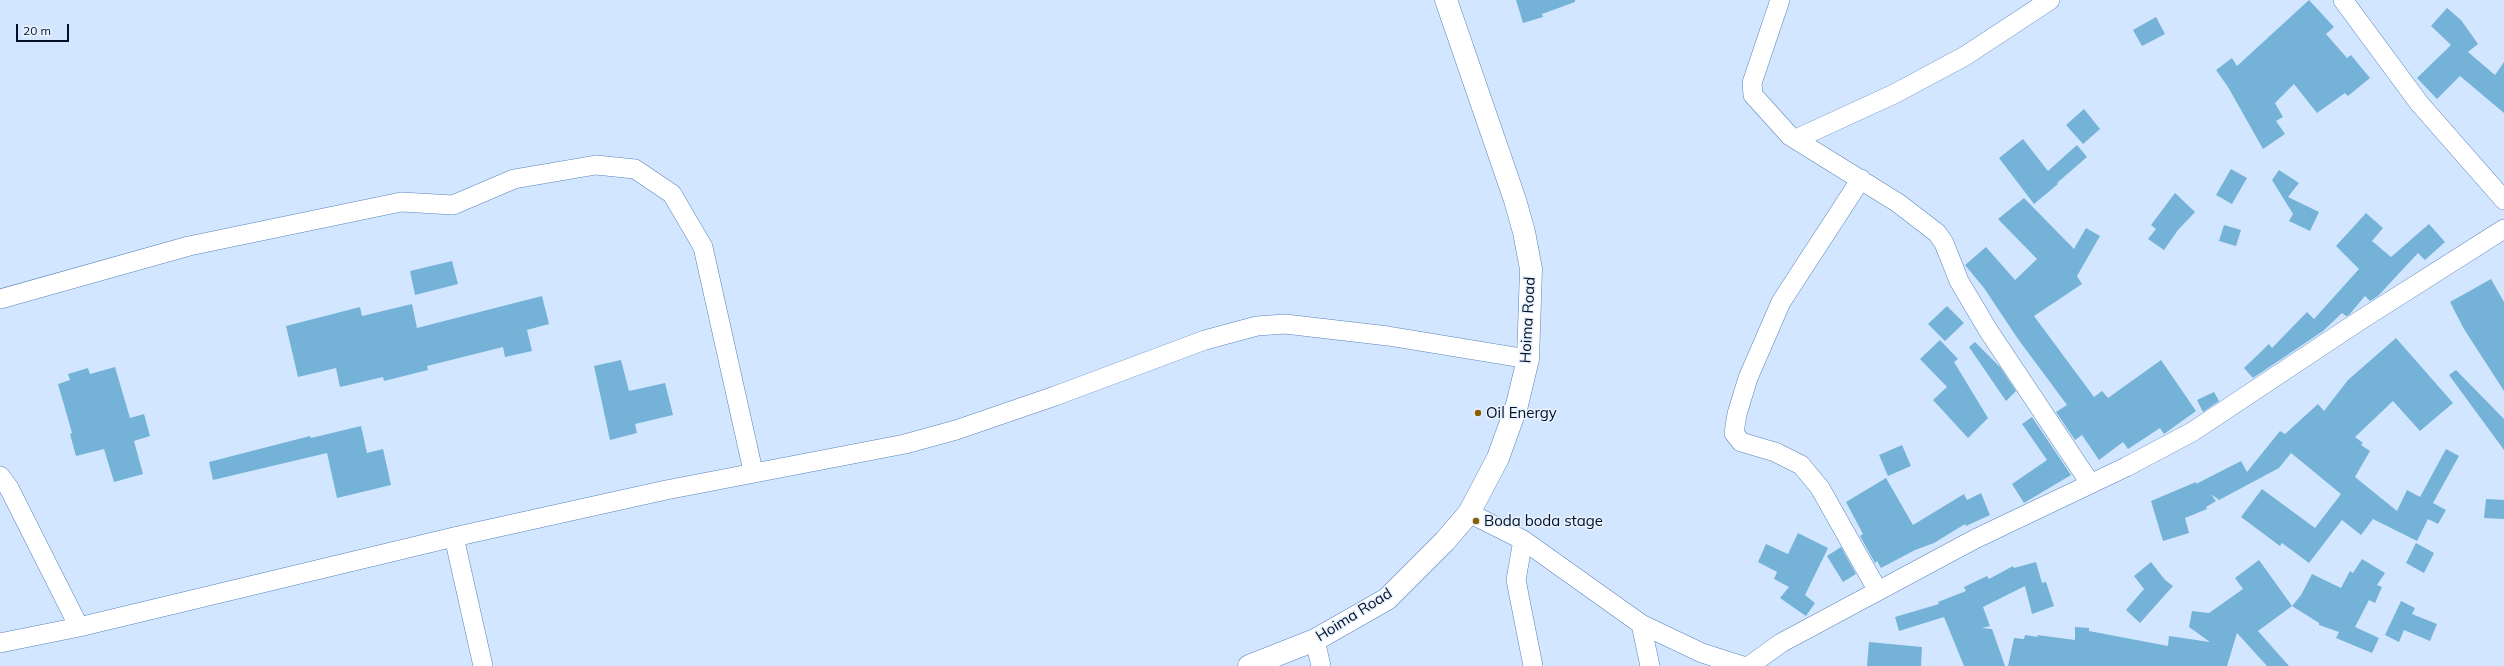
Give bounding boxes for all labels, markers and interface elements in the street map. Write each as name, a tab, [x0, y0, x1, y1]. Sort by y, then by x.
scale bar	[18, 16, 71, 42]
text: 20 m	[23, 23, 51, 38]
street label: Hoima Road	[1517, 276, 1539, 364]
place label: Oil Energy	[1486, 404, 1557, 422]
marker: Oil Energy	[1473, 408, 1483, 418]
place label: Boda boda stage	[1484, 512, 1603, 530]
marker: Boda boda stage	[1471, 516, 1481, 526]
street label: Hoima Road	[1313, 584, 1395, 646]

